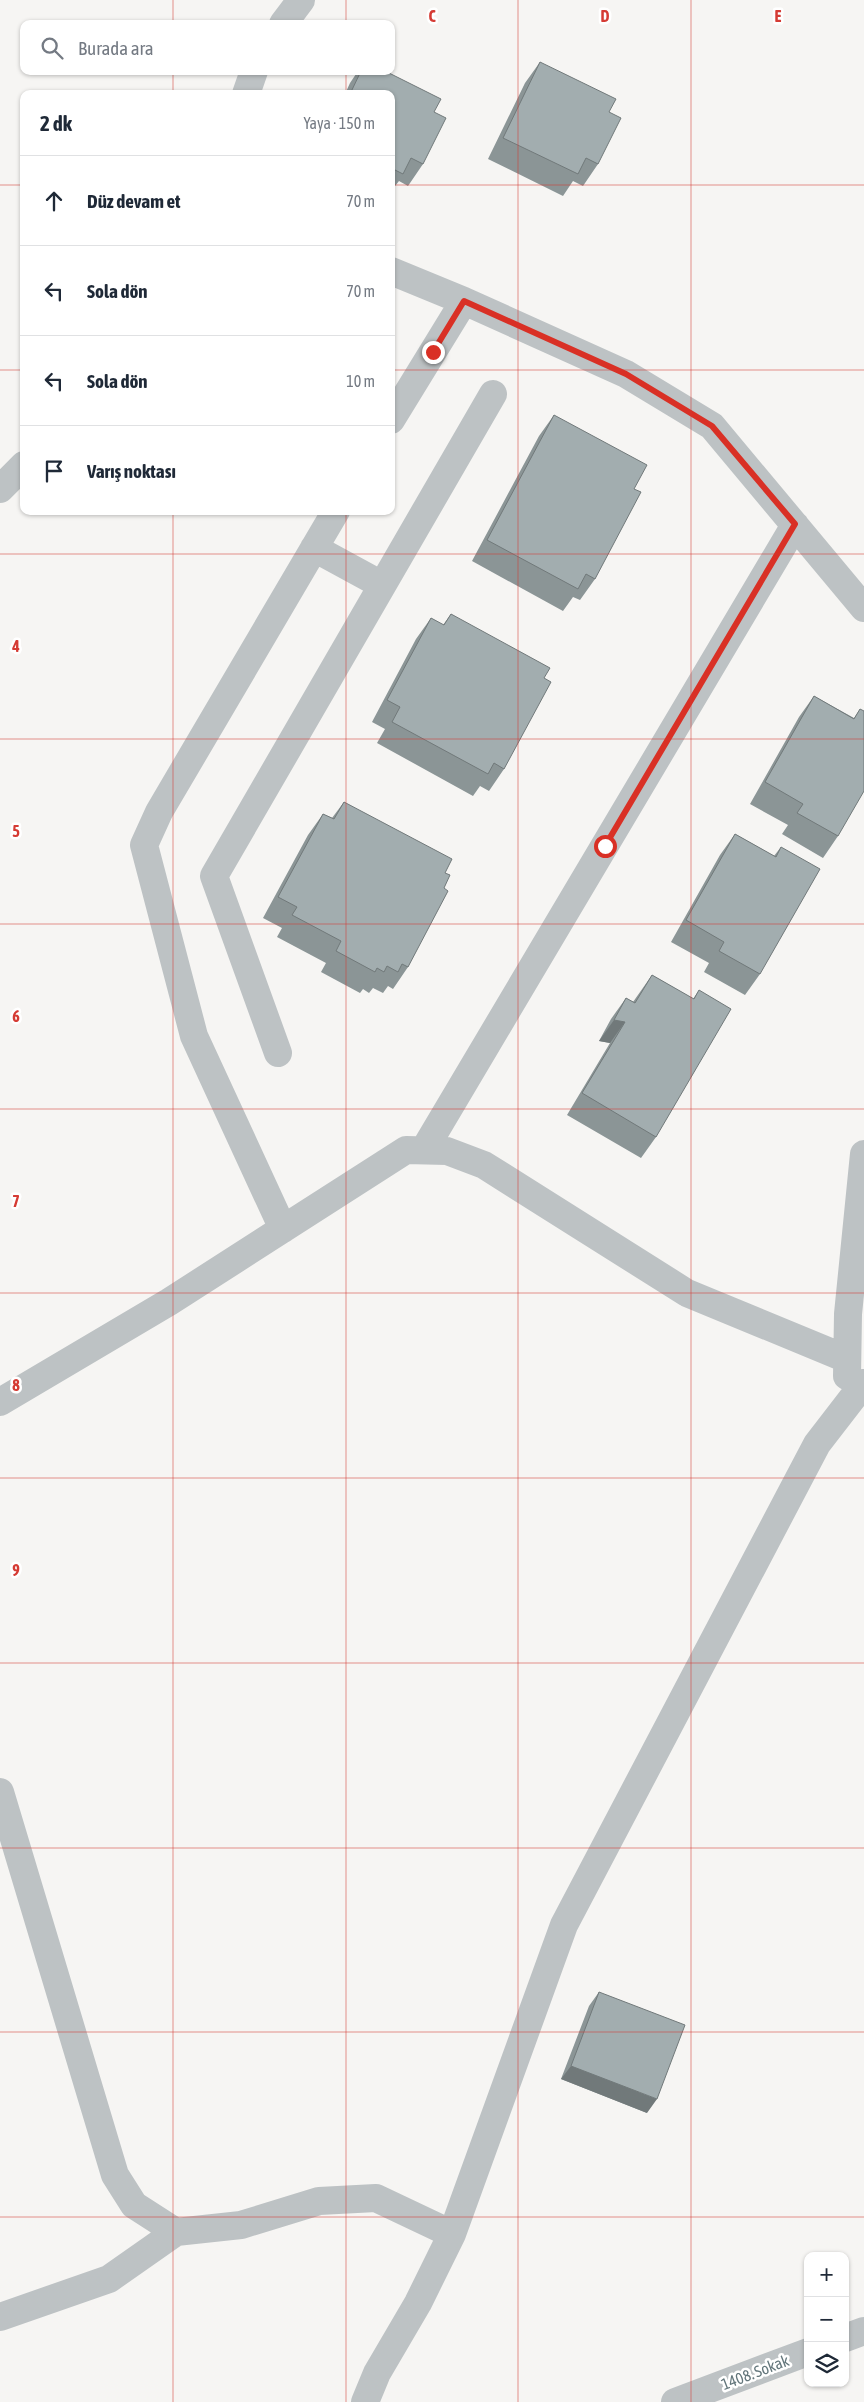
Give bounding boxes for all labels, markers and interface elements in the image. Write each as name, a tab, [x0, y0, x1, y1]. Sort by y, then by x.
text: C	[428, 7, 436, 25]
text: D	[601, 7, 610, 25]
text: E	[775, 7, 782, 25]
search box	[20, 20, 395, 75]
icon: search	[38, 34, 66, 62]
text: Burada ara	[78, 37, 154, 59]
text: 2 dk	[40, 111, 72, 135]
text: Yaya · 150 m	[303, 114, 375, 132]
icon: ahead	[40, 187, 68, 215]
text: Düz devam et	[87, 190, 181, 212]
text: 70 m	[346, 192, 375, 210]
icon: left	[40, 277, 68, 305]
text: Sola dön	[87, 280, 148, 302]
text: 70 m	[346, 282, 375, 300]
route end	[422, 341, 445, 364]
icon: left	[40, 367, 68, 395]
text: Sola dön	[87, 370, 148, 392]
text: 10 m	[346, 372, 375, 390]
icon: arrive	[40, 457, 68, 485]
text: Varış noktası	[87, 460, 176, 482]
text: 4	[11, 637, 20, 655]
text: 5	[12, 822, 20, 840]
route start	[594, 835, 617, 858]
text: 6	[12, 1007, 20, 1025]
text: 7	[12, 1192, 20, 1210]
text: 8	[12, 1376, 20, 1394]
text: 9	[12, 1561, 20, 1579]
map controls	[804, 2252, 849, 2387]
button: +	[804, 2252, 849, 2297]
button: −	[804, 2297, 849, 2342]
button: layers	[804, 2342, 849, 2387]
street label: 1408. Sokak	[719, 2351, 791, 2393]

